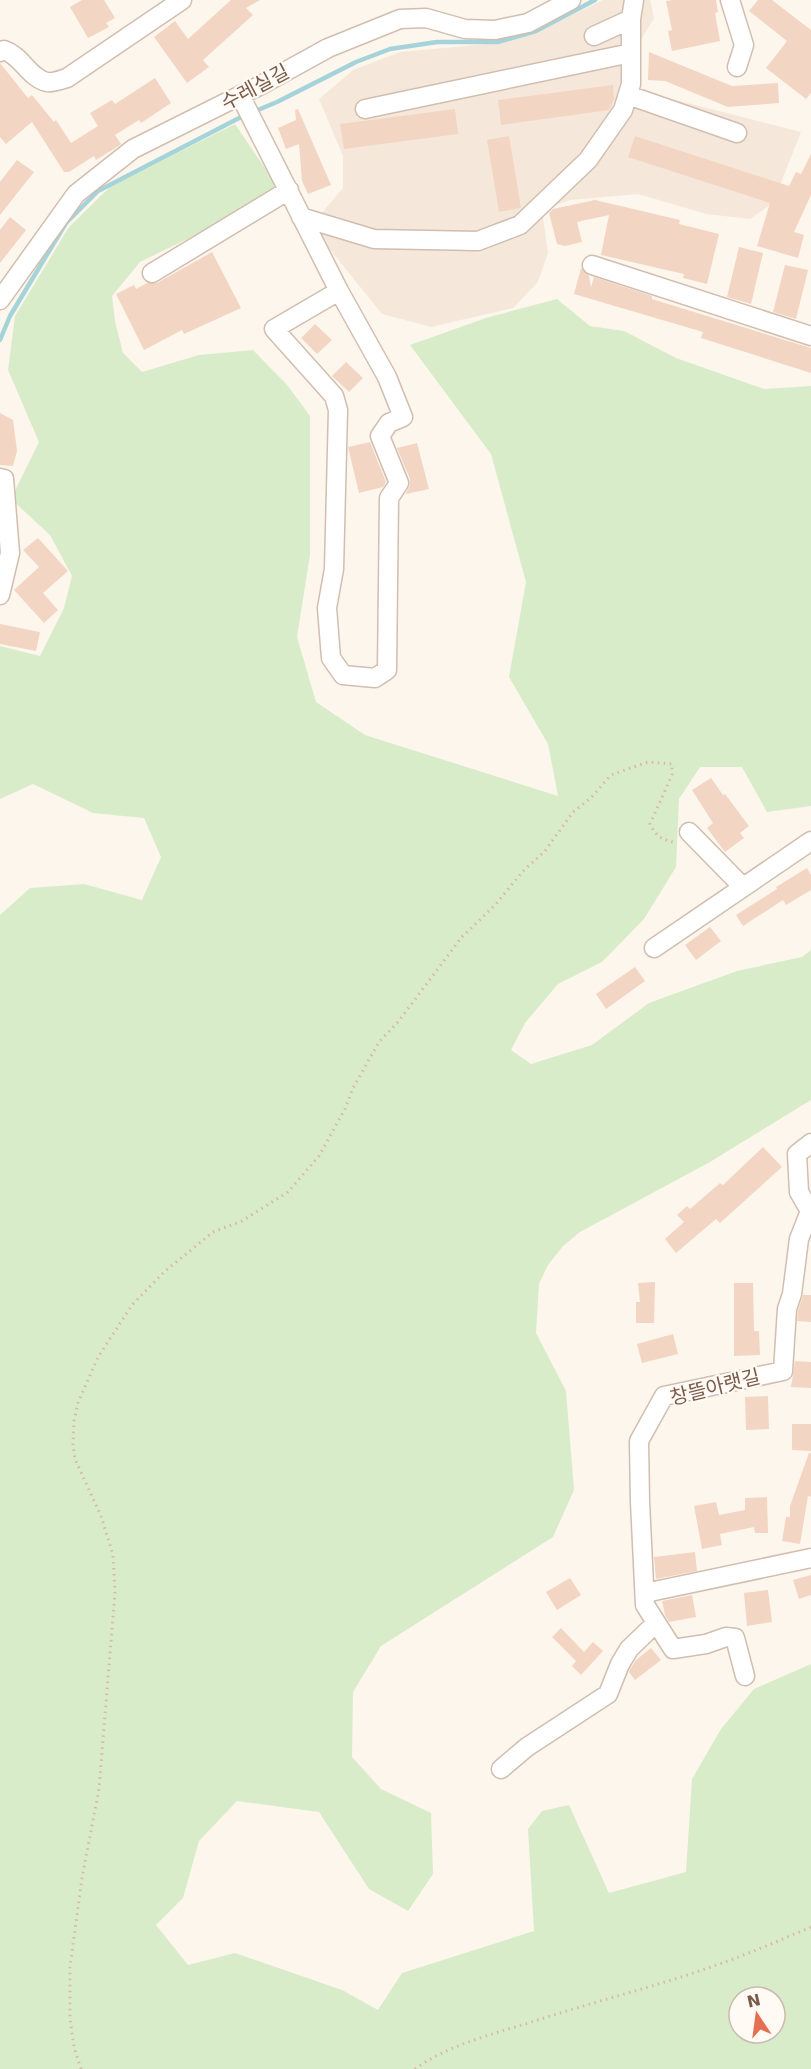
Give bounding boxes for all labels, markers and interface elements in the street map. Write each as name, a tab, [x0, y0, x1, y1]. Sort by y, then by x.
street label: 수레실길	[217, 59, 293, 115]
street label: 창뜰아랫길	[667, 1364, 763, 1410]
north arrow	[727, 1985, 787, 2045]
text: N	[745, 1990, 762, 2012]

